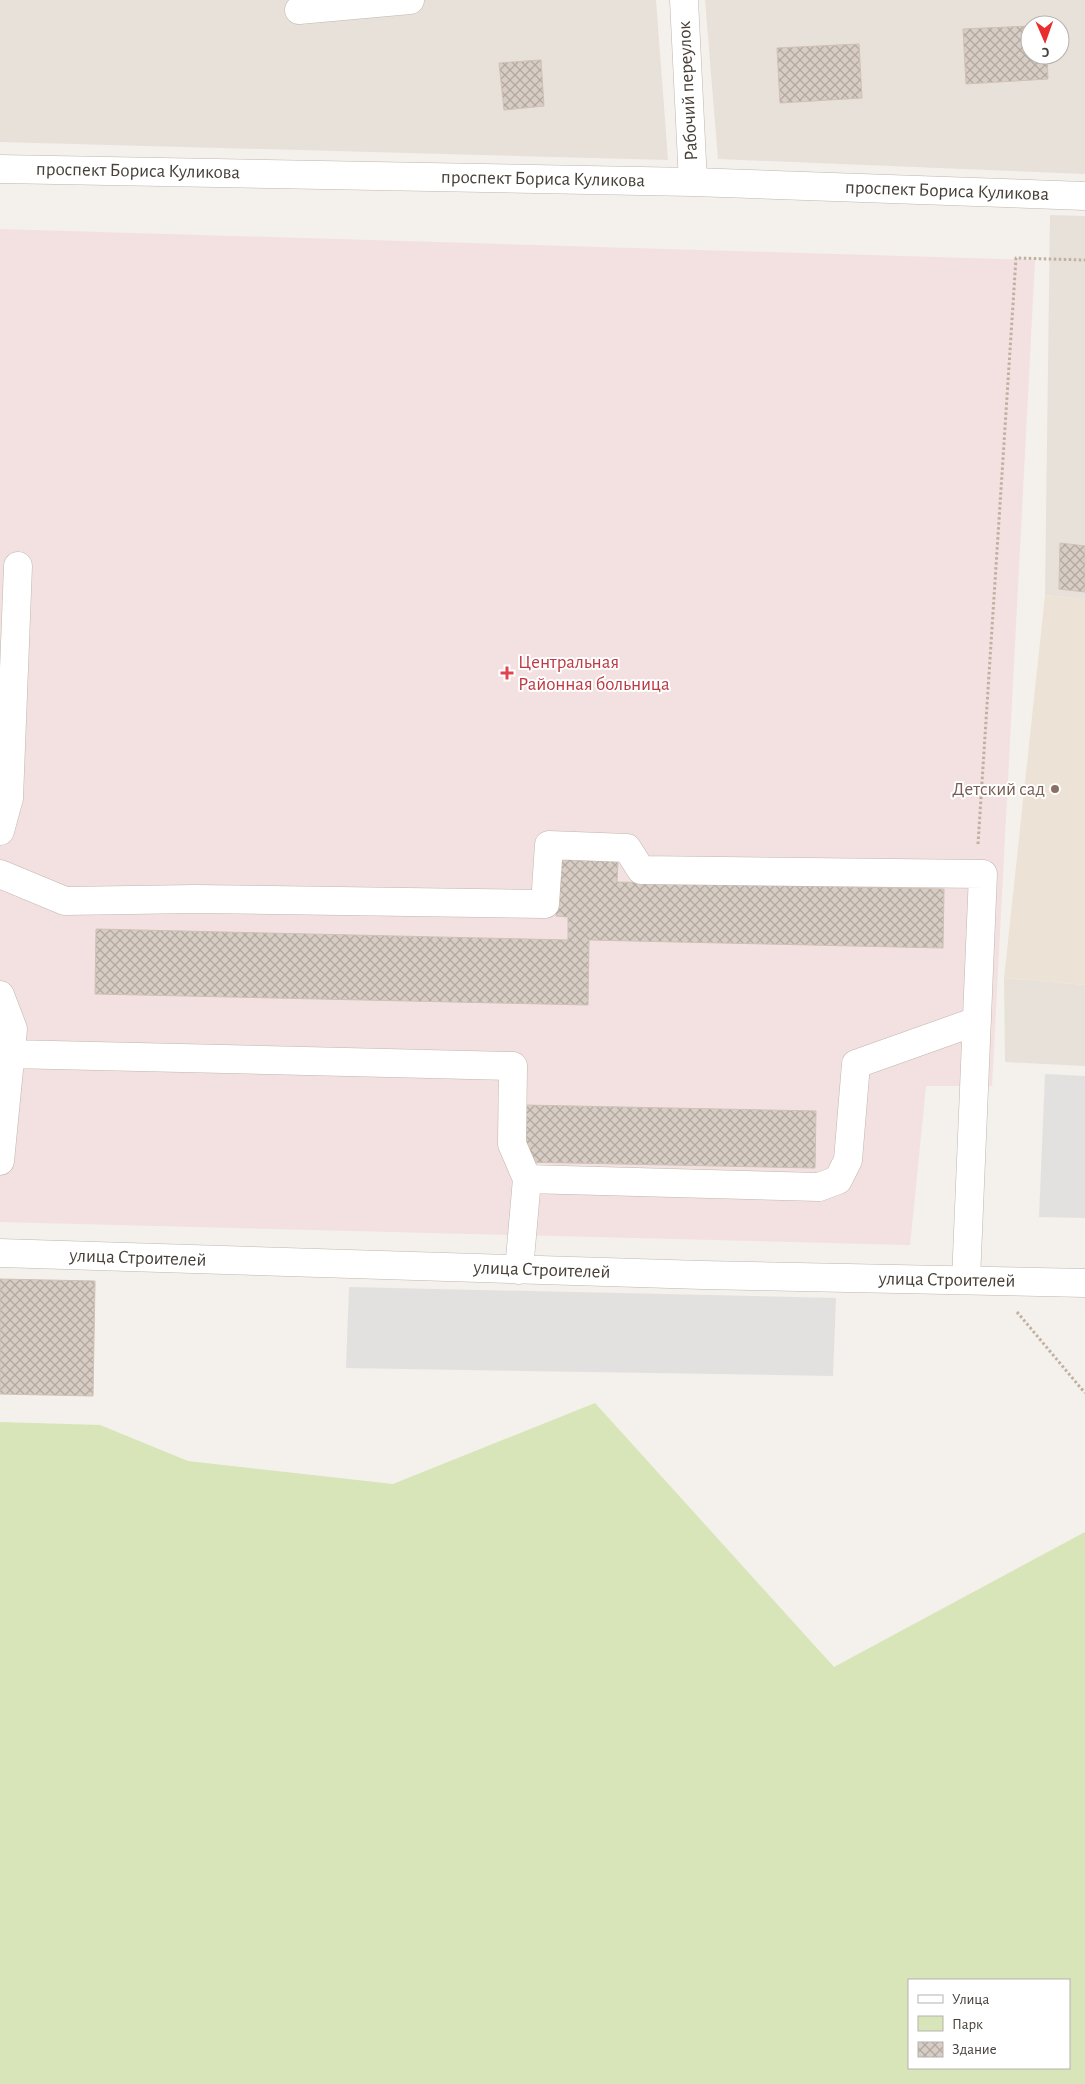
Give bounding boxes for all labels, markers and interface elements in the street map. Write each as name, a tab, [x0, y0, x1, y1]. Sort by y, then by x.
north arrow	[1020, 15, 1070, 65]
street label: Рабочий переулок	[675, 20, 701, 161]
text: С	[1041, 45, 1050, 59]
street label: проспект Бориса Куликова	[36, 160, 241, 182]
street label: проспект Бориса Куликова	[441, 168, 646, 190]
street label: проспект Бориса Куликова	[845, 178, 1050, 204]
place label: Центральная Районная больница	[518, 653, 670, 694]
marker: Центральная Районная больница	[500, 666, 514, 680]
place label: Детский сад	[952, 780, 1045, 799]
marker: Детский сад	[1049, 783, 1061, 795]
street label: улица Строителей	[68, 1246, 207, 1270]
street label: улица Строителей	[472, 1258, 611, 1282]
street label: улица Строителей	[877, 1269, 1016, 1291]
legend	[908, 1979, 1070, 2069]
text: Улица	[952, 1992, 989, 2007]
text: Парк	[952, 2017, 983, 2032]
text: Здание	[952, 2042, 997, 2057]

